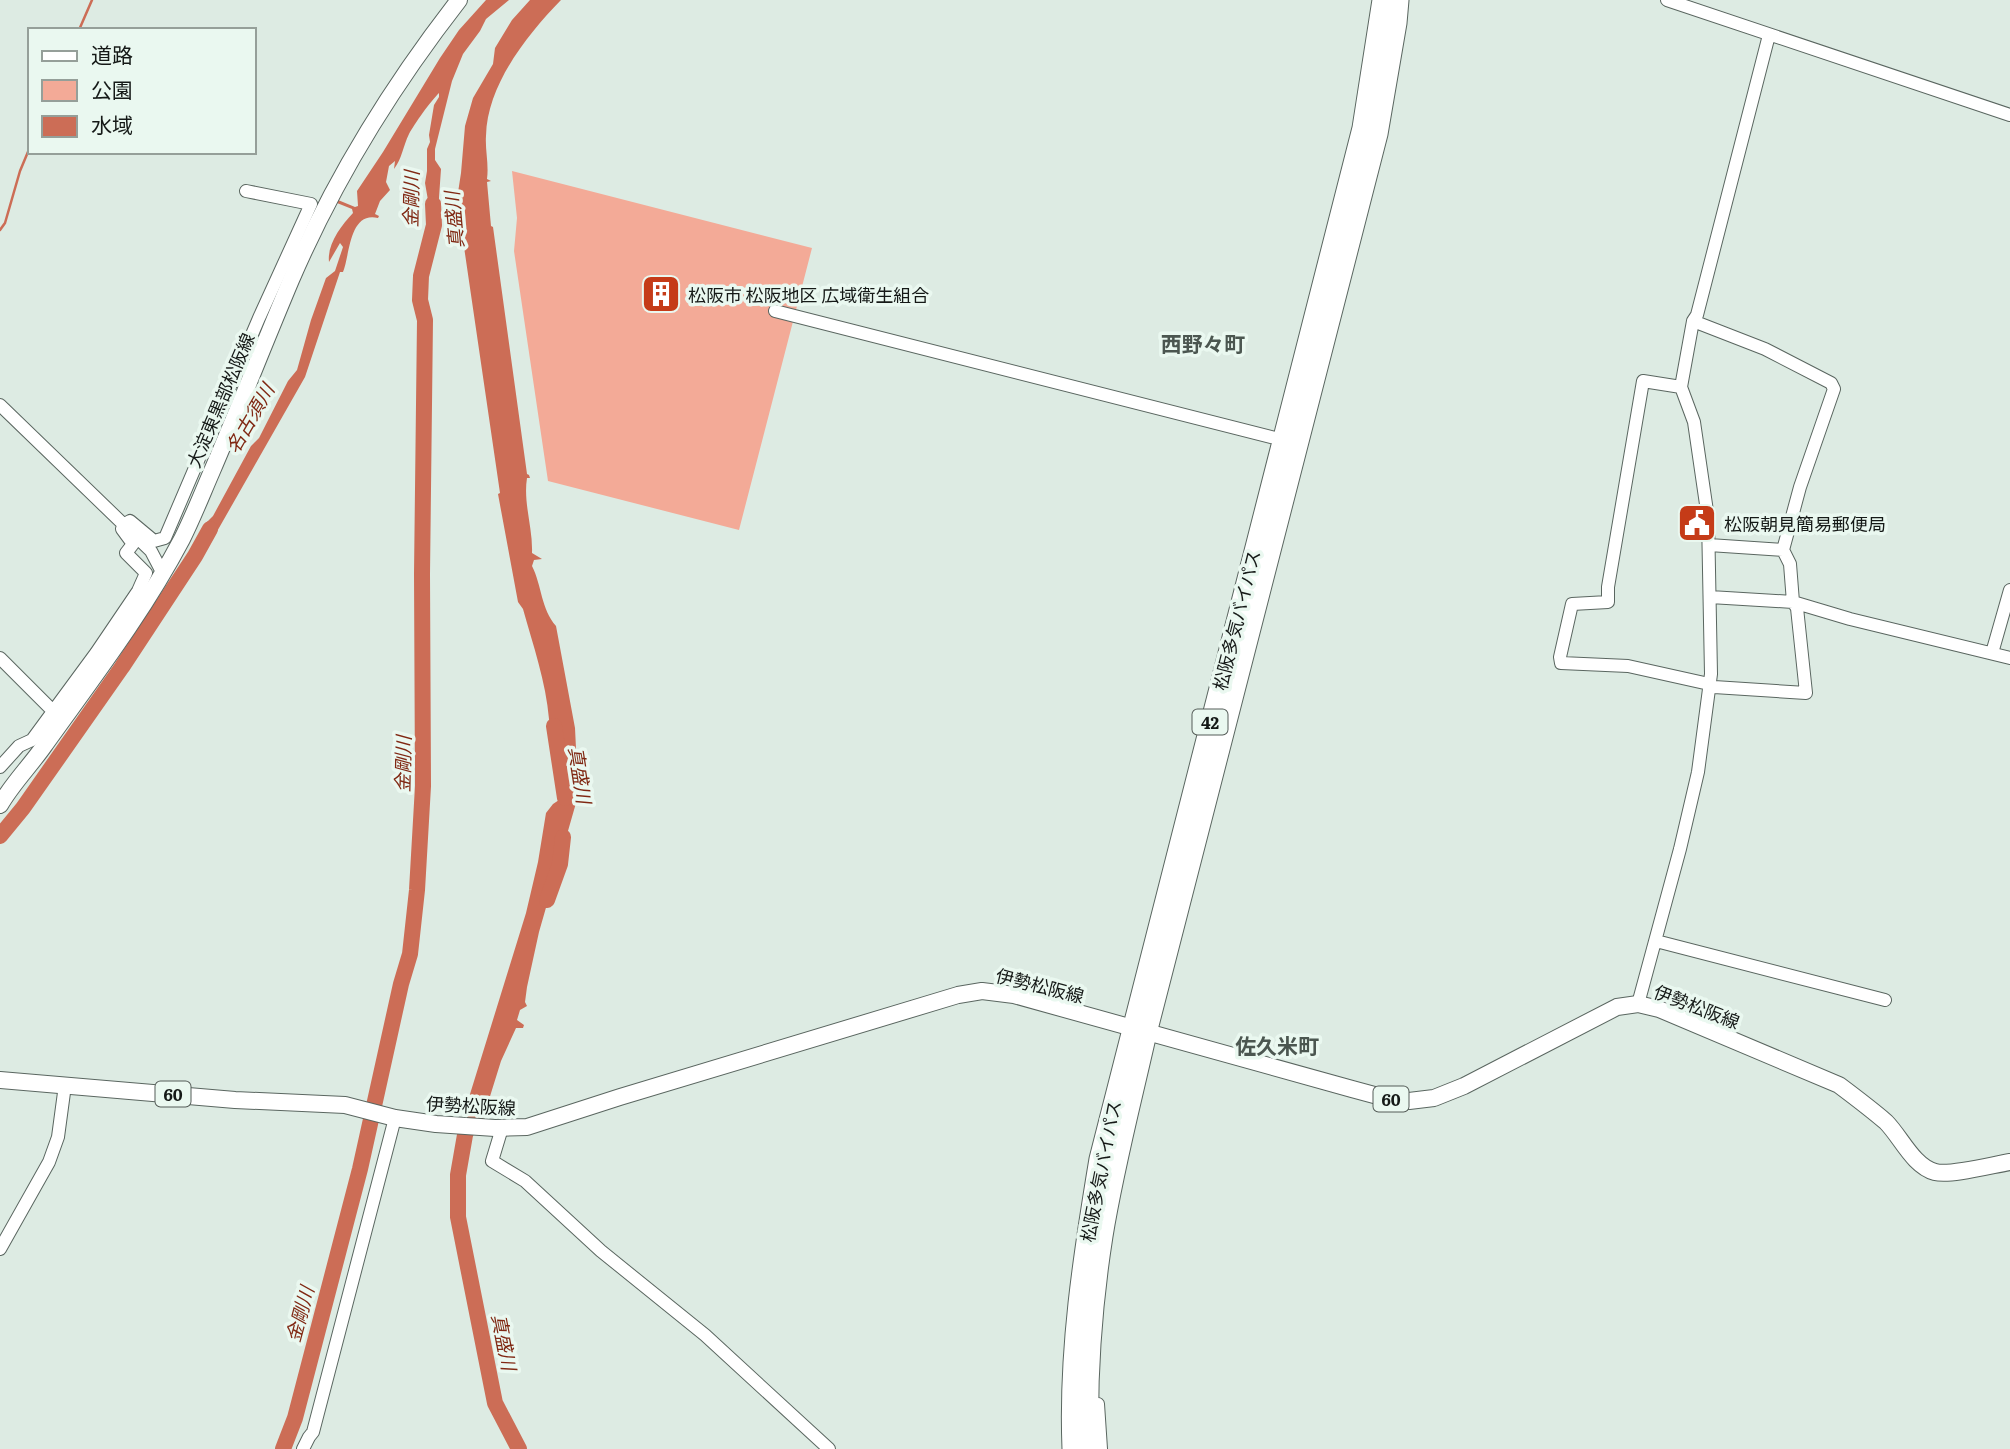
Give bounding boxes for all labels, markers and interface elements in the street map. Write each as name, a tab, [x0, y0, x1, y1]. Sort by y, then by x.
legend	[28, 28, 256, 154]
text: 道路	[91, 38, 133, 69]
text: 公園	[91, 73, 133, 104]
text: 水域	[91, 108, 133, 139]
water label: 金剛川	[396, 168, 425, 228]
water label: 真盛川	[436, 188, 469, 250]
building icon: 松阪市 松阪地区 広域衛生組合	[640, 273, 682, 315]
place label: 松阪市 松阪地区 広域衛生組合	[688, 281, 929, 308]
district label: 西野々町	[1161, 327, 1245, 358]
street label: 大淀東黒部松阪線	[179, 328, 261, 472]
water label: 名古須川	[218, 376, 281, 458]
public building icon: 松阪朝見簡易郵便局	[1676, 502, 1718, 544]
place label: 松阪朝見簡易郵便局	[1724, 510, 1886, 537]
street label: 松阪多気バイパス	[1206, 547, 1266, 693]
road number: 42	[1192, 709, 1228, 734]
water label: 金剛川	[388, 733, 417, 793]
water label: 真盛川	[563, 745, 600, 807]
street label: 伊勢松阪線	[993, 961, 1087, 1009]
street label: 伊勢松阪線	[1650, 977, 1744, 1035]
district label: 佐久米町	[1235, 1029, 1319, 1060]
road number: 60	[156, 1082, 190, 1106]
road number: 60	[1374, 1086, 1408, 1112]
street label: 伊勢松阪線	[425, 1089, 517, 1121]
street label: 松阪多気バイパス	[1073, 1098, 1127, 1244]
water label: 金剛川	[278, 1281, 320, 1345]
water label: 真盛川	[486, 1311, 525, 1375]

